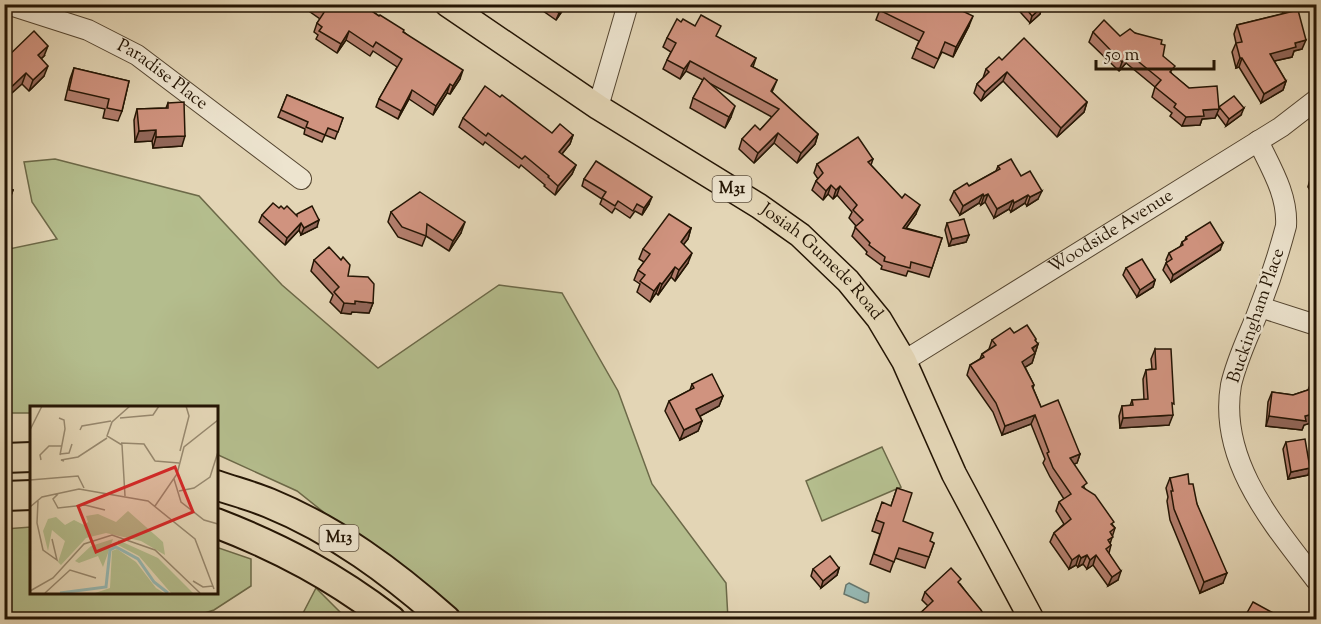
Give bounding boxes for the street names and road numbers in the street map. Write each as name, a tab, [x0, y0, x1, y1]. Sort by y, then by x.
street label: Paradise Place	[112, 34, 213, 117]
road number: M31	[712, 176, 752, 202]
street label: Woodside Avenue	[1044, 184, 1179, 281]
street label: Josiah Gumede Road	[754, 197, 888, 326]
street label: Buckingham Place	[1222, 245, 1292, 387]
road number: M13	[320, 525, 358, 551]

